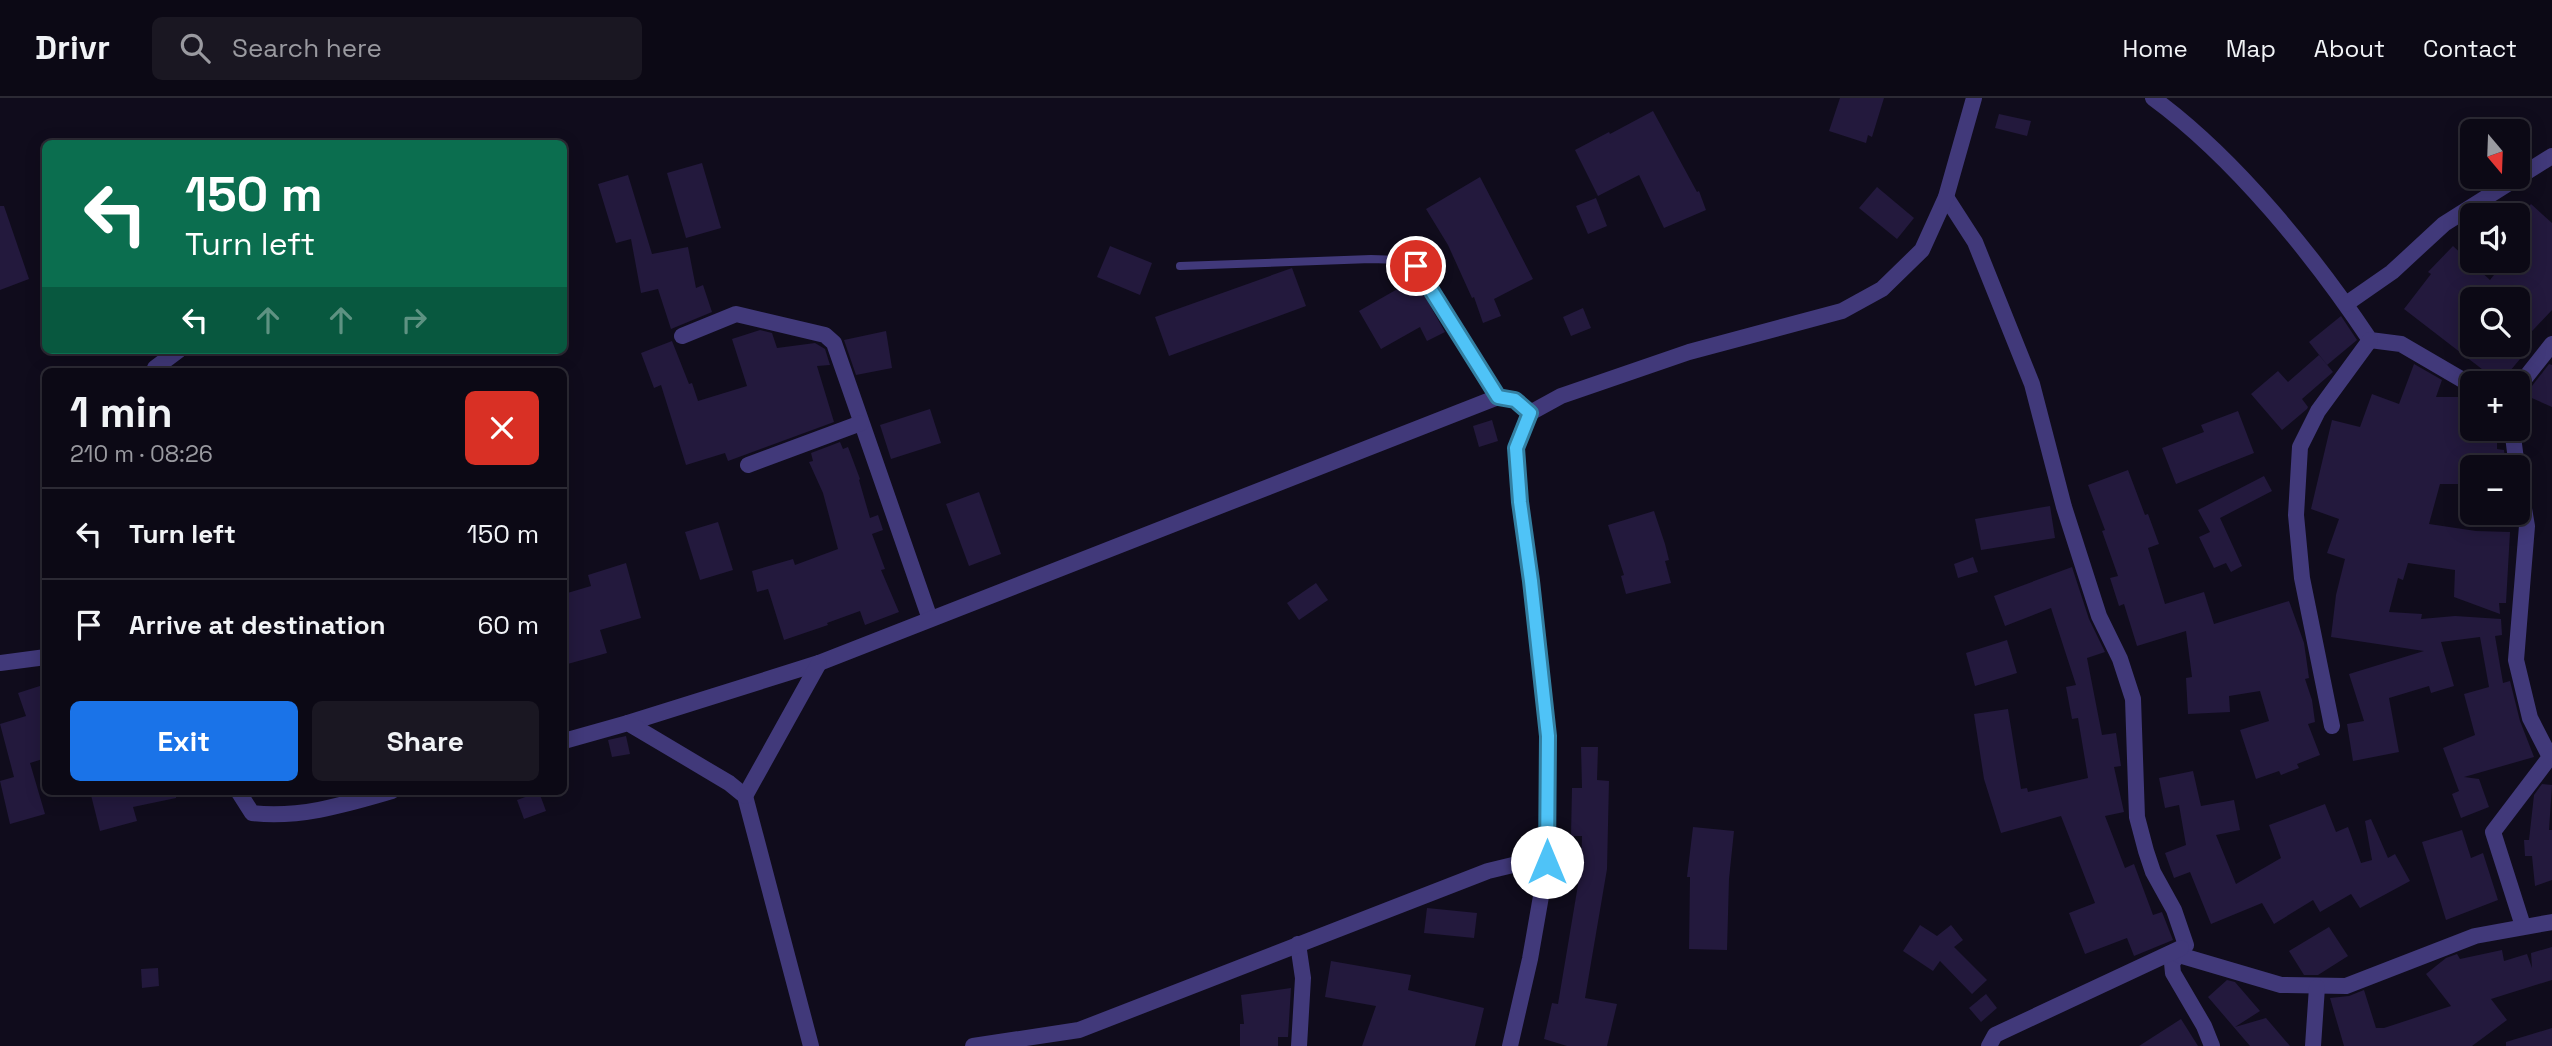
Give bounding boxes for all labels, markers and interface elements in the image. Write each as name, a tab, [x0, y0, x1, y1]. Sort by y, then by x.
search box	[152, 17, 642, 80]
text: Drivr	[35, 27, 110, 69]
icon: search	[176, 29, 214, 67]
text: Search here	[232, 31, 382, 65]
text: Home	[2122, 33, 2188, 64]
text: Map	[2226, 33, 2276, 64]
text: About	[2314, 33, 2385, 64]
text: Contact	[2423, 33, 2517, 64]
north arrow	[2460, 119, 2530, 189]
map controls	[2460, 119, 2530, 525]
text: 150 m	[185, 163, 323, 225]
icon: left	[70, 168, 161, 259]
button: sound	[2460, 203, 2530, 273]
text: Turn left	[185, 224, 315, 264]
pin	[1386, 236, 1446, 296]
icon: arrive	[1397, 247, 1435, 285]
button: search	[2460, 287, 2530, 357]
icon: left	[176, 301, 214, 339]
icon: ahead	[249, 301, 287, 339]
icon: ahead	[322, 301, 360, 339]
icon: right	[395, 301, 433, 339]
button: +	[2460, 371, 2530, 441]
text: 1 min	[70, 386, 173, 439]
button: close	[465, 391, 539, 465]
text: 210 m · 08:26	[70, 439, 213, 469]
button: −	[2460, 455, 2530, 525]
icon: left	[70, 515, 108, 553]
text: Turn left	[129, 517, 236, 551]
text: 150 m	[467, 517, 539, 551]
icon: arrive	[70, 606, 108, 644]
text: Arrive at destination	[129, 608, 386, 642]
text: 60 m	[477, 608, 539, 642]
button: Exit	[70, 701, 298, 781]
button: Share	[312, 701, 539, 781]
position arrow	[1510, 825, 1584, 899]

